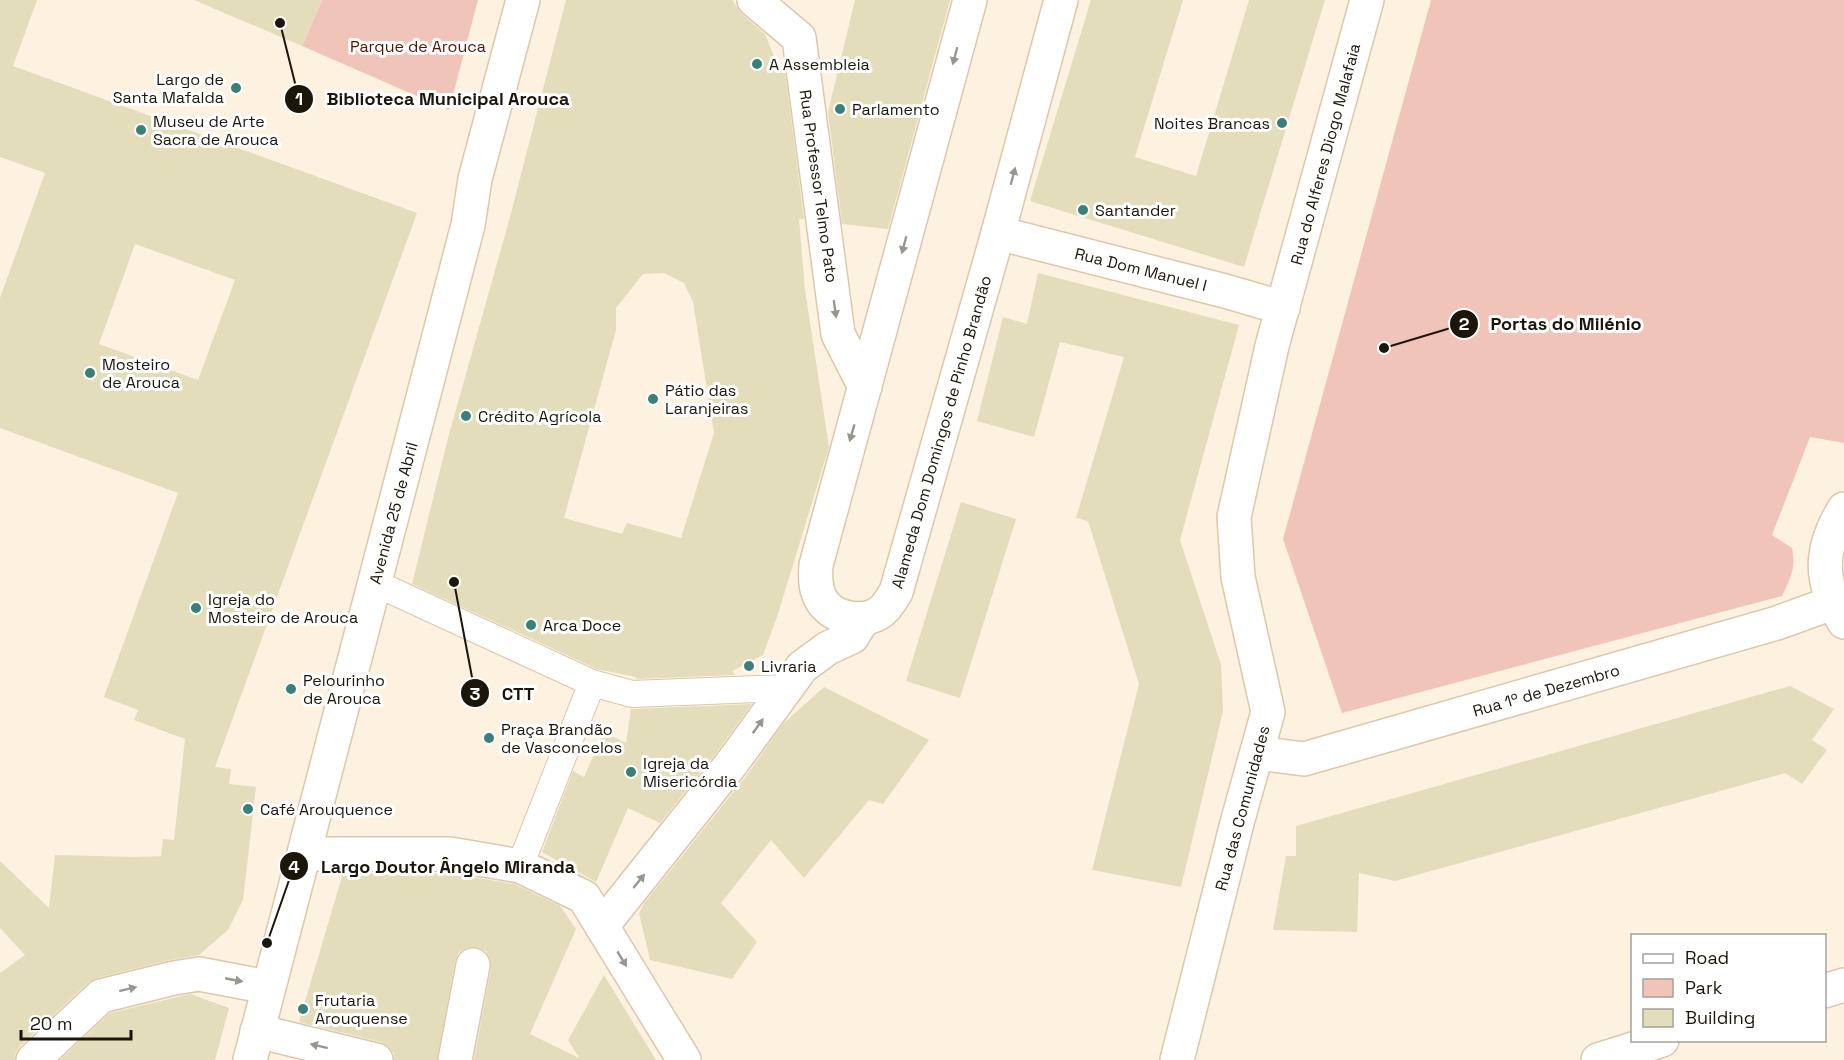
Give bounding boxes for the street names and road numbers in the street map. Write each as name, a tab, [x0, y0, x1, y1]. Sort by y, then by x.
street label: Rua do Alferes Diogo Malafaia	[1286, 41, 1365, 267]
street label: Rua Professor Telmo Pato	[795, 88, 842, 284]
street label: Rua Dom Manuel I	[1073, 243, 1209, 296]
street label: Alameda Dom Domingos de Pinho Brandão	[887, 273, 996, 591]
street label: Avenida 25 de Abril	[364, 440, 423, 586]
street label: Rua 1º de Dezembro	[1470, 659, 1622, 722]
street label: Rua das Comunidades	[1210, 723, 1275, 893]

